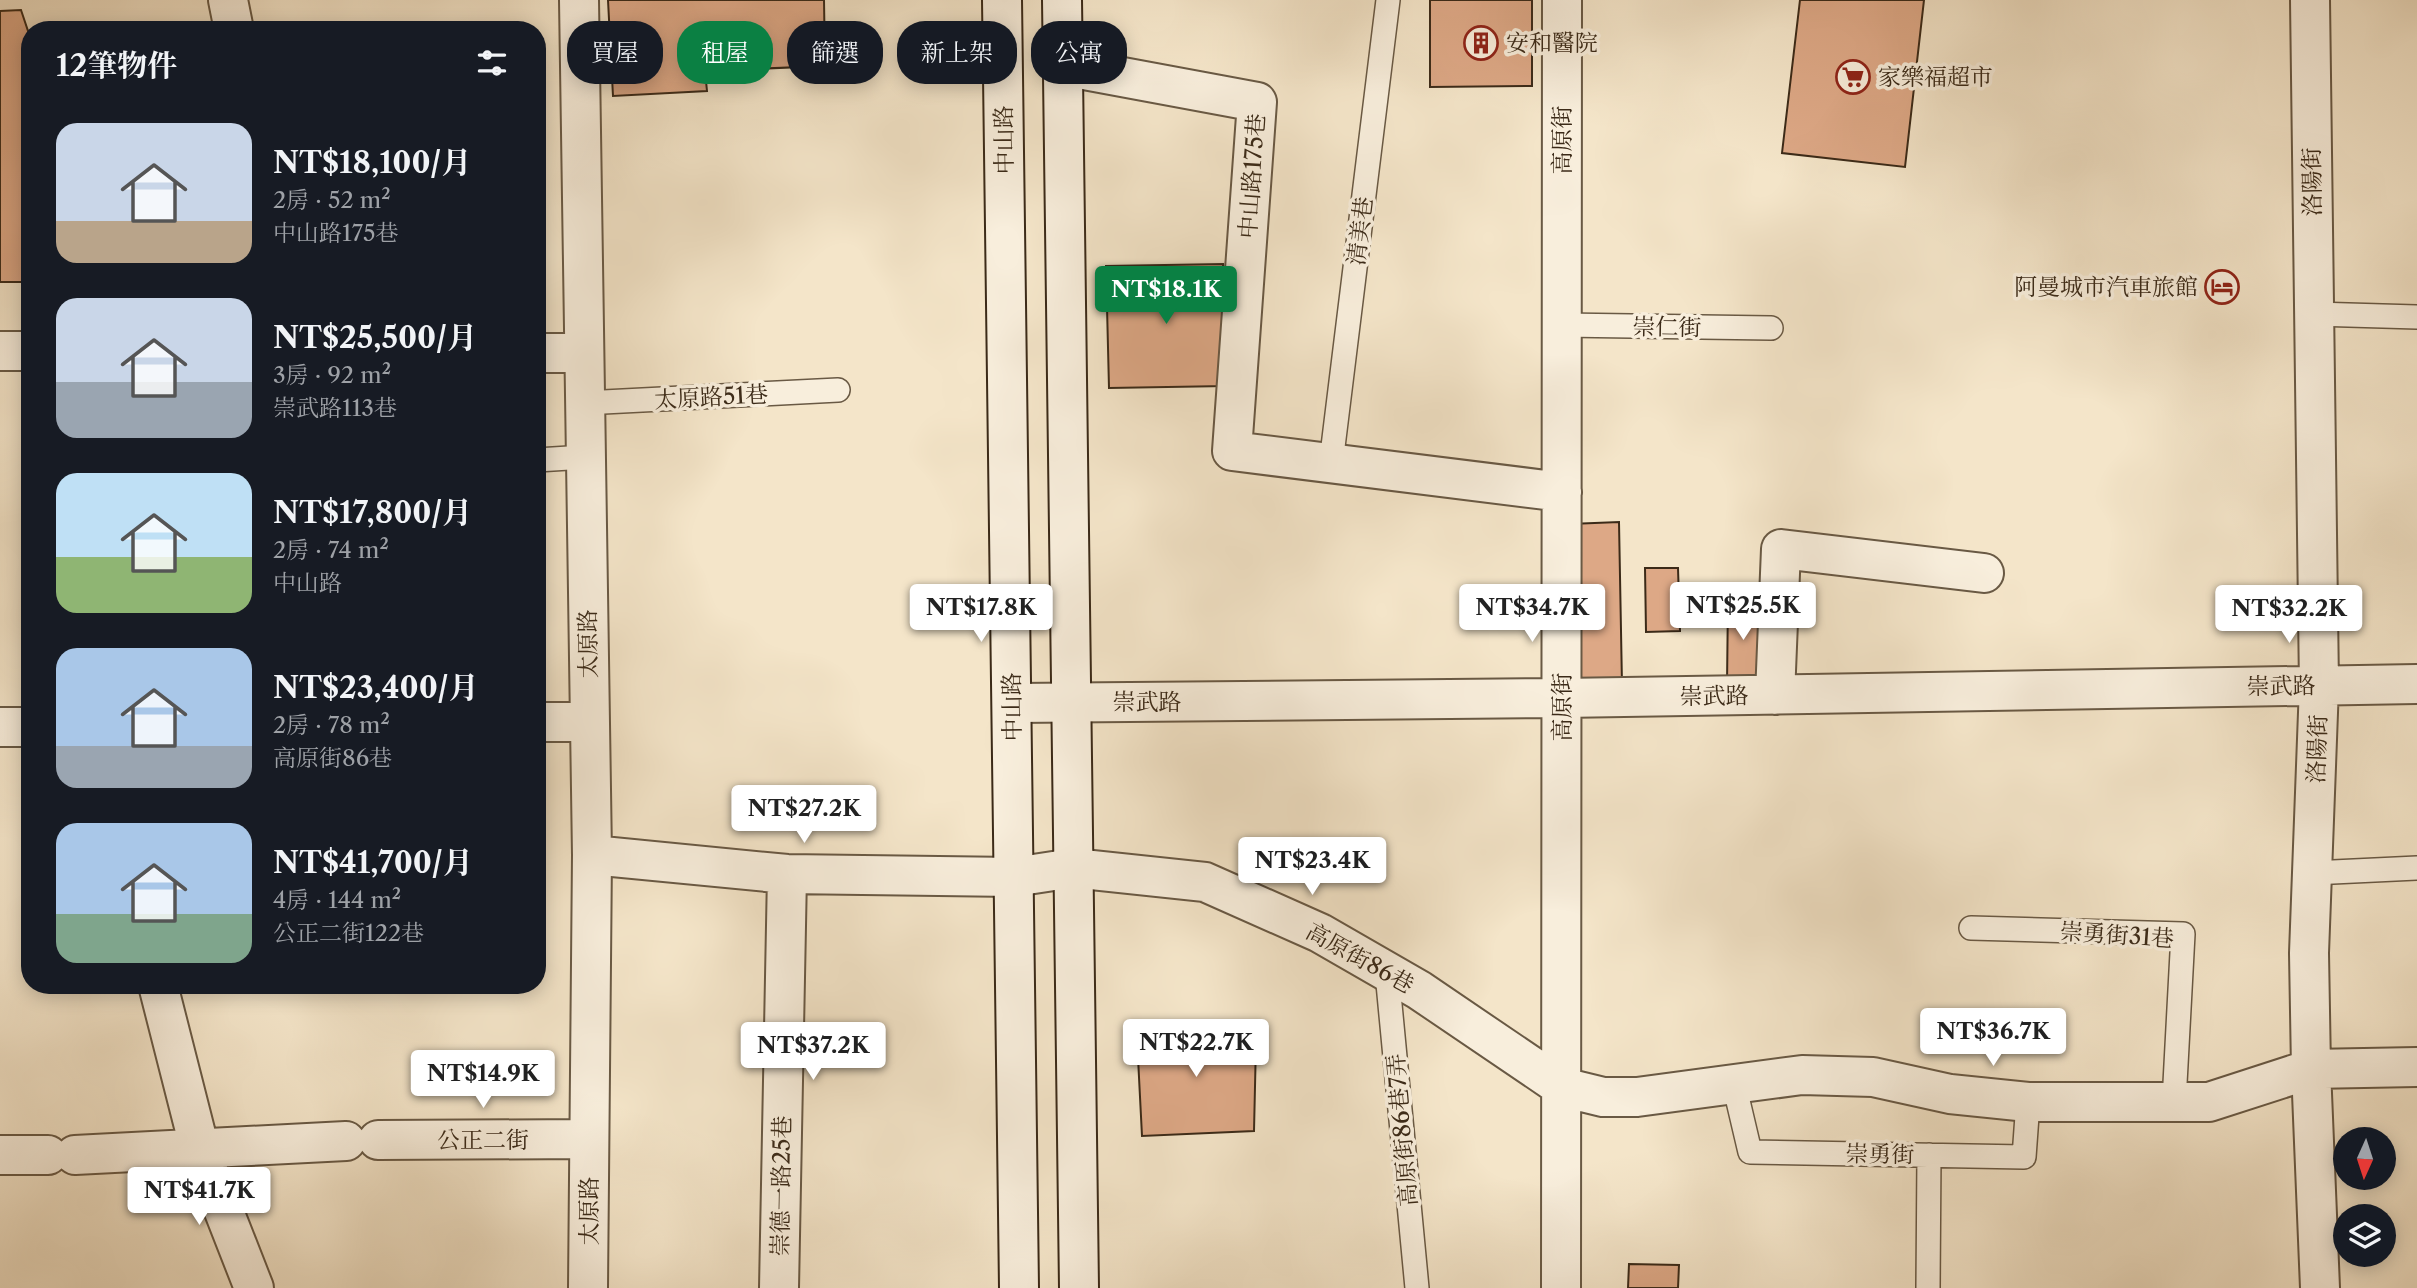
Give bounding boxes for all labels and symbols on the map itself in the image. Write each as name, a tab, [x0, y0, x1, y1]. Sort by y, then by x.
building icon: 安和醫院	[1462, 24, 1500, 62]
place label: 安和醫院	[1506, 29, 1598, 57]
supermarket icon: 家樂福超市	[1834, 58, 1872, 96]
place label: 家樂福超市	[1878, 63, 1993, 91]
street label: 中山路	[989, 105, 1019, 175]
street label: 高原街	[1548, 106, 1576, 175]
street label: 中山路175巷	[1234, 112, 1270, 240]
street label: 洛陽街	[2297, 147, 2327, 217]
street label: 清美巷	[1342, 195, 1378, 267]
pin: NT$18.1K	[1094, 266, 1238, 326]
hotel icon: 阿曼城市汽車旅館	[2203, 268, 2241, 306]
place label: 阿曼城市汽車旅館	[2014, 273, 2198, 301]
street label: 崇仁街	[1632, 312, 1702, 342]
street label: 太原路51巷	[653, 380, 769, 414]
pin: NT$25.5K	[1671, 582, 1815, 642]
pin: NT$17.8K	[909, 584, 1053, 644]
pin: NT$34.7K	[1460, 584, 1604, 644]
pin: NT$32.2K	[2217, 586, 2361, 645]
street label: 太原路	[573, 609, 603, 679]
street label: 崇武路	[2246, 671, 2316, 701]
street label: 中山路	[997, 672, 1027, 742]
street label: 高原街	[1548, 673, 1576, 742]
street label: 崇武路	[1679, 681, 1749, 711]
street label: 崇武路	[1113, 688, 1182, 716]
street label: 洛陽街	[2302, 714, 2332, 784]
pin: NT$27.2K	[732, 786, 876, 845]
pin: NT$23.4K	[1240, 838, 1384, 897]
street label: 高原街86巷	[1301, 917, 1419, 999]
street label: 崇勇街31巷	[2059, 917, 2175, 953]
pin: NT$36.7K	[1921, 1009, 2065, 1068]
pin: NT$22.7K	[1124, 1020, 1268, 1079]
pin: NT$37.2K	[741, 1023, 885, 1082]
pin: NT$14.9K	[411, 1050, 555, 1110]
street label: 高原街86巷7弄	[1381, 1052, 1423, 1208]
street label: 崇德一路25巷	[766, 1115, 796, 1257]
street label: 公正二街	[437, 1126, 529, 1154]
north arrow	[2333, 1127, 2396, 1190]
street label: 崇勇街	[1845, 1139, 1915, 1169]
pin: NT$41.7K	[127, 1168, 271, 1227]
street label: 太原路	[575, 1177, 603, 1246]

